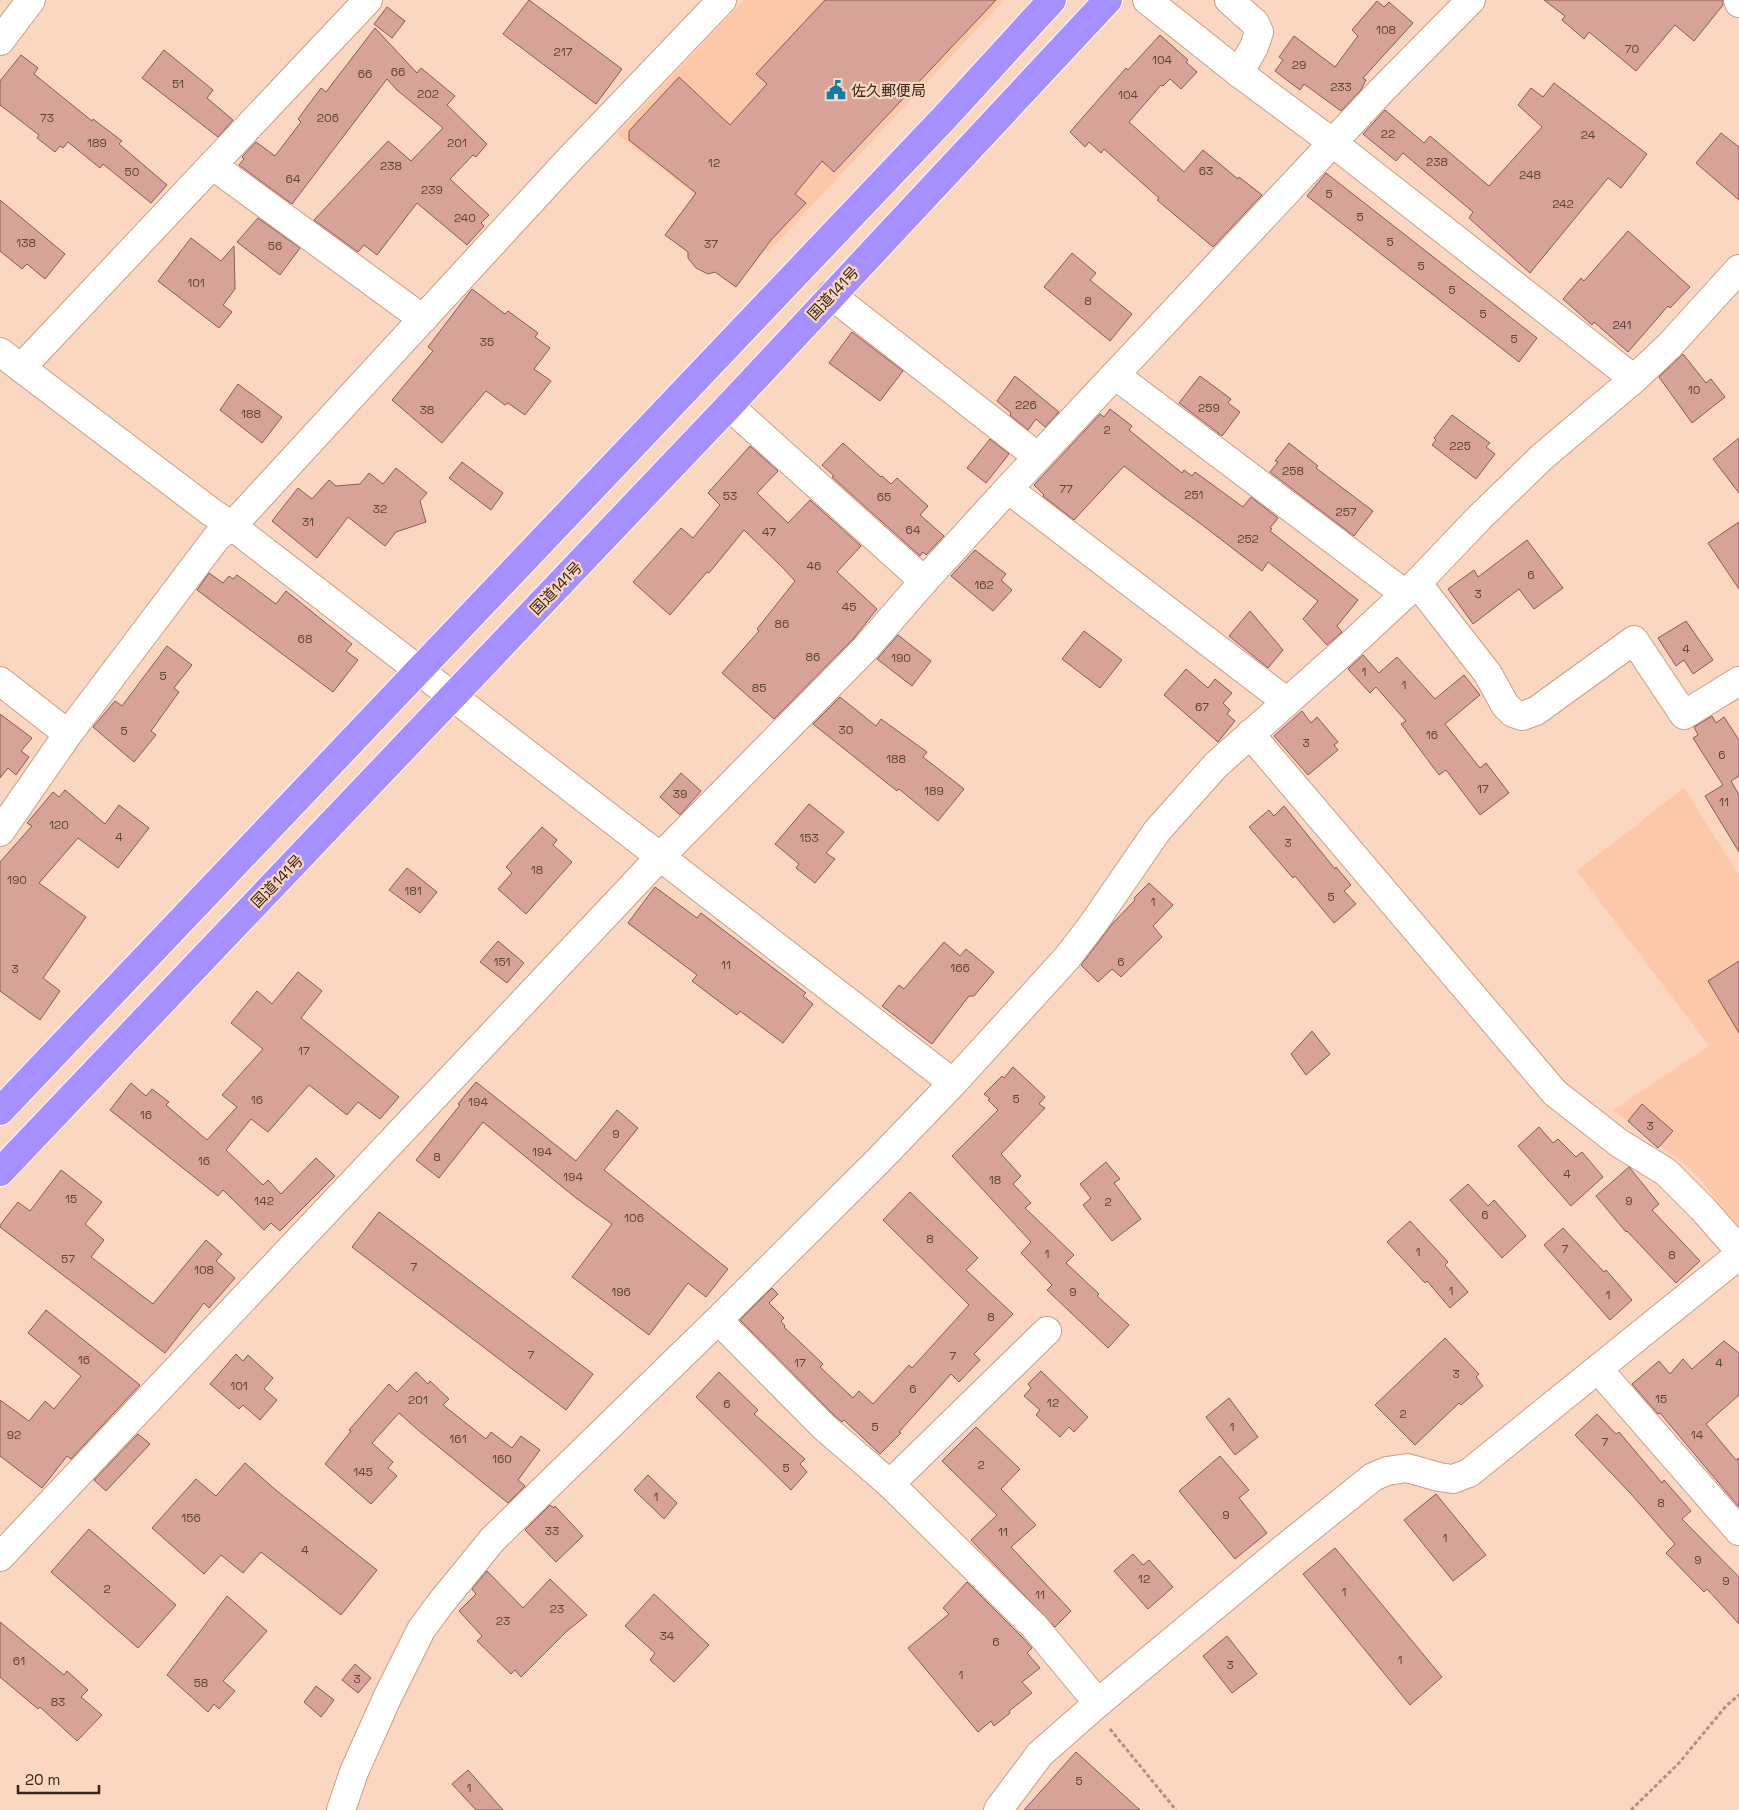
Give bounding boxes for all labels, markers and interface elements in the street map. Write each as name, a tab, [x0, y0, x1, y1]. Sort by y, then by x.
house number: 108	[1376, 22, 1396, 38]
house number: 70	[1625, 41, 1639, 57]
house number: 217	[553, 44, 573, 60]
house number: 104	[1152, 52, 1173, 68]
house number: 29	[1292, 57, 1306, 73]
house number: 66	[391, 64, 405, 80]
house number: 66	[358, 66, 372, 82]
house number: 51	[172, 76, 184, 92]
public building icon: 佐久郵便局	[825, 79, 847, 101]
house number: 233	[1330, 79, 1352, 95]
place label: 佐久郵便局	[851, 81, 926, 100]
house number: 202	[417, 86, 439, 102]
house number: 104	[1118, 87, 1139, 103]
house number: 73	[40, 110, 54, 126]
house number: 206	[317, 110, 339, 126]
house number: 22	[1381, 126, 1395, 142]
house number: 24	[1581, 127, 1596, 143]
house number: 189	[87, 135, 107, 151]
house number: 201	[447, 135, 467, 151]
house number: 238	[1426, 154, 1448, 170]
house number: 12	[708, 155, 720, 171]
house number: 238	[380, 158, 402, 174]
house number: 63	[1199, 163, 1213, 179]
house number: 50	[125, 164, 139, 180]
house number: 248	[1519, 167, 1541, 183]
house number: 64	[286, 171, 301, 187]
house number: 239	[421, 182, 443, 198]
house number: 5	[1325, 186, 1333, 202]
house number: 242	[1552, 196, 1574, 212]
house number: 5	[1356, 209, 1364, 225]
house number: 240	[454, 210, 476, 226]
house number: 5	[1386, 234, 1394, 250]
house number: 138	[16, 235, 36, 251]
house number: 37	[704, 236, 718, 252]
house number: 56	[268, 238, 282, 254]
house number: 5	[1417, 258, 1425, 274]
street label: 国道141号	[803, 262, 863, 324]
house number: 101	[187, 275, 205, 291]
house number: 5	[1448, 282, 1456, 298]
house number: 8	[1084, 293, 1092, 309]
house number: 5	[1479, 306, 1487, 322]
house number: 241	[1612, 317, 1632, 333]
house number: 5	[1510, 331, 1518, 347]
house number: 35	[480, 334, 494, 350]
house number: 10	[1688, 382, 1700, 398]
house number: 226	[1015, 397, 1037, 413]
house number: 259	[1198, 400, 1220, 416]
house number: 38	[420, 402, 434, 418]
house number: 188	[241, 406, 261, 422]
house number: 2	[1103, 422, 1111, 438]
house number: 225	[1449, 438, 1471, 454]
house number: 258	[1282, 463, 1304, 479]
house number: 77	[1059, 481, 1073, 497]
house number: 251	[1184, 487, 1204, 503]
house number: 53	[723, 488, 737, 504]
house number: 65	[877, 489, 891, 505]
house number: 32	[373, 501, 387, 517]
house number: 257	[1335, 504, 1357, 520]
house number: 31	[302, 514, 314, 530]
house number: 64	[906, 522, 921, 538]
house number: 47	[762, 524, 776, 540]
house number: 252	[1237, 531, 1259, 547]
street label: 国道141号	[526, 557, 586, 619]
house number: 46	[807, 558, 821, 574]
house number: 6	[1527, 567, 1535, 583]
house number: 162	[974, 577, 994, 593]
house number: 3	[1474, 586, 1482, 602]
house number: 45	[842, 599, 856, 615]
house number: 86	[775, 616, 789, 632]
house number: 68	[298, 631, 312, 647]
house number: 4	[1682, 641, 1690, 657]
house number: 86	[806, 649, 820, 665]
house number: 190	[891, 650, 911, 666]
house number: 1	[1361, 664, 1367, 680]
house number: 5	[159, 668, 167, 684]
house number: 1	[1401, 677, 1407, 693]
house number: 85	[752, 680, 766, 696]
house number: 67	[1195, 699, 1209, 715]
house number: 30	[839, 722, 853, 738]
house number: 5	[120, 723, 128, 739]
house number: 16	[1426, 727, 1438, 743]
house number: 3	[1302, 735, 1310, 751]
house number: 6	[1718, 747, 1726, 763]
house number: 188	[886, 751, 906, 767]
house number: 17	[1477, 781, 1489, 797]
house number: 189	[924, 783, 944, 799]
house number: 39	[673, 786, 687, 802]
house number: 11	[1719, 794, 1729, 810]
house number: 120	[49, 817, 69, 833]
house number: 4	[115, 829, 123, 845]
house number: 153	[799, 830, 819, 846]
house number: 3	[1284, 835, 1292, 851]
street label: 国道141号	[247, 850, 307, 912]
house number: 18	[531, 862, 543, 878]
house number: 190	[7, 872, 27, 888]
house number: 181	[404, 883, 422, 899]
house number: 5	[1327, 889, 1335, 905]
house number: 1	[1150, 894, 1156, 910]
house number: 151	[493, 954, 511, 970]
house number: 6	[1117, 954, 1125, 970]
house number: 11	[721, 957, 731, 973]
house number: 166	[950, 960, 970, 976]
house number: 3	[11, 961, 19, 977]
house number: 17	[298, 1043, 310, 1059]
house number: 5	[1012, 1091, 1020, 1107]
house number: 16	[251, 1092, 263, 1108]
house number: 194	[468, 1094, 488, 1110]
house number: 16	[140, 1107, 152, 1123]
house number: 3	[1646, 1118, 1654, 1134]
house number: 9	[612, 1126, 620, 1142]
house number: 194	[532, 1144, 552, 1160]
house number: 8	[433, 1149, 441, 1165]
house number: 16	[198, 1153, 210, 1169]
house number: 4	[1563, 1166, 1571, 1182]
house number: 194	[563, 1169, 583, 1185]
house number: 18	[989, 1172, 1001, 1188]
house number: 15	[65, 1191, 77, 1207]
house number: 142	[254, 1193, 274, 1209]
house number: 9	[1625, 1193, 1633, 1209]
house number: 2	[1104, 1194, 1112, 1210]
house number: 6	[1481, 1207, 1489, 1223]
house number: 106	[624, 1210, 644, 1226]
house number: 8	[926, 1231, 934, 1247]
house number: 7	[1562, 1241, 1569, 1257]
house number: 1	[1415, 1244, 1421, 1260]
house number: 1	[1044, 1246, 1050, 1262]
house number: 8	[1668, 1247, 1676, 1263]
house number: 57	[61, 1251, 75, 1267]
house number: 7	[411, 1259, 418, 1275]
house number: 108	[194, 1262, 214, 1278]
house number: 1	[1448, 1283, 1454, 1299]
house number: 196	[611, 1284, 631, 1300]
house number: 9	[1069, 1284, 1077, 1300]
house number: 1	[1605, 1287, 1611, 1303]
house number: 8	[987, 1309, 995, 1325]
house number: 7	[528, 1347, 535, 1363]
house number: 7	[950, 1348, 957, 1364]
house number: 16	[78, 1352, 90, 1368]
house number: 17	[794, 1355, 806, 1371]
house number: 4	[1715, 1355, 1723, 1371]
house number: 3	[1452, 1366, 1460, 1382]
house number: 101	[230, 1378, 248, 1394]
house number: 6	[909, 1381, 917, 1397]
house number: 15	[1655, 1391, 1667, 1407]
house number: 201	[408, 1392, 428, 1408]
house number: 12	[1047, 1395, 1059, 1411]
house number: 6	[723, 1396, 731, 1412]
house number: 2	[1399, 1406, 1407, 1422]
house number: 5	[871, 1419, 879, 1435]
house number: 1	[1229, 1419, 1235, 1435]
house number: 92	[7, 1427, 21, 1443]
house number: 14	[1691, 1427, 1704, 1443]
house number: 161	[449, 1431, 467, 1447]
house number: 7	[1602, 1434, 1609, 1450]
house number: 160	[492, 1451, 512, 1467]
house number: 2	[977, 1457, 985, 1473]
house number: 5	[782, 1460, 790, 1476]
house number: 145	[353, 1464, 373, 1480]
house number: 1	[653, 1489, 659, 1505]
house number: 8	[1657, 1495, 1665, 1511]
house number: 9	[1222, 1507, 1230, 1523]
house number: 156	[181, 1510, 201, 1526]
house number: 33	[545, 1523, 559, 1539]
house number: 11	[998, 1524, 1008, 1540]
house number: 1	[1442, 1530, 1448, 1546]
house number: 4	[301, 1542, 309, 1558]
house number: 9	[1694, 1552, 1702, 1568]
house number: 12	[1138, 1571, 1150, 1587]
house number: 9	[1722, 1573, 1730, 1589]
house number: 2	[103, 1581, 111, 1597]
house number: 1	[1341, 1584, 1347, 1600]
house number: 11	[1035, 1587, 1045, 1603]
house number: 23	[550, 1601, 564, 1617]
house number: 23	[496, 1613, 510, 1629]
house number: 34	[660, 1628, 675, 1644]
house number: 6	[992, 1634, 1000, 1650]
house number: 1	[1397, 1652, 1403, 1668]
house number: 61	[13, 1653, 25, 1669]
house number: 3	[1226, 1657, 1234, 1673]
house number: 1	[958, 1667, 964, 1683]
house number: 3	[353, 1671, 361, 1687]
house number: 58	[194, 1675, 208, 1691]
house number: 83	[51, 1694, 65, 1710]
scale bar	[18, 1762, 99, 1794]
text: 20 m	[25, 1770, 60, 1789]
house number: 5	[1075, 1773, 1083, 1789]
house number: 1	[466, 1780, 472, 1796]

